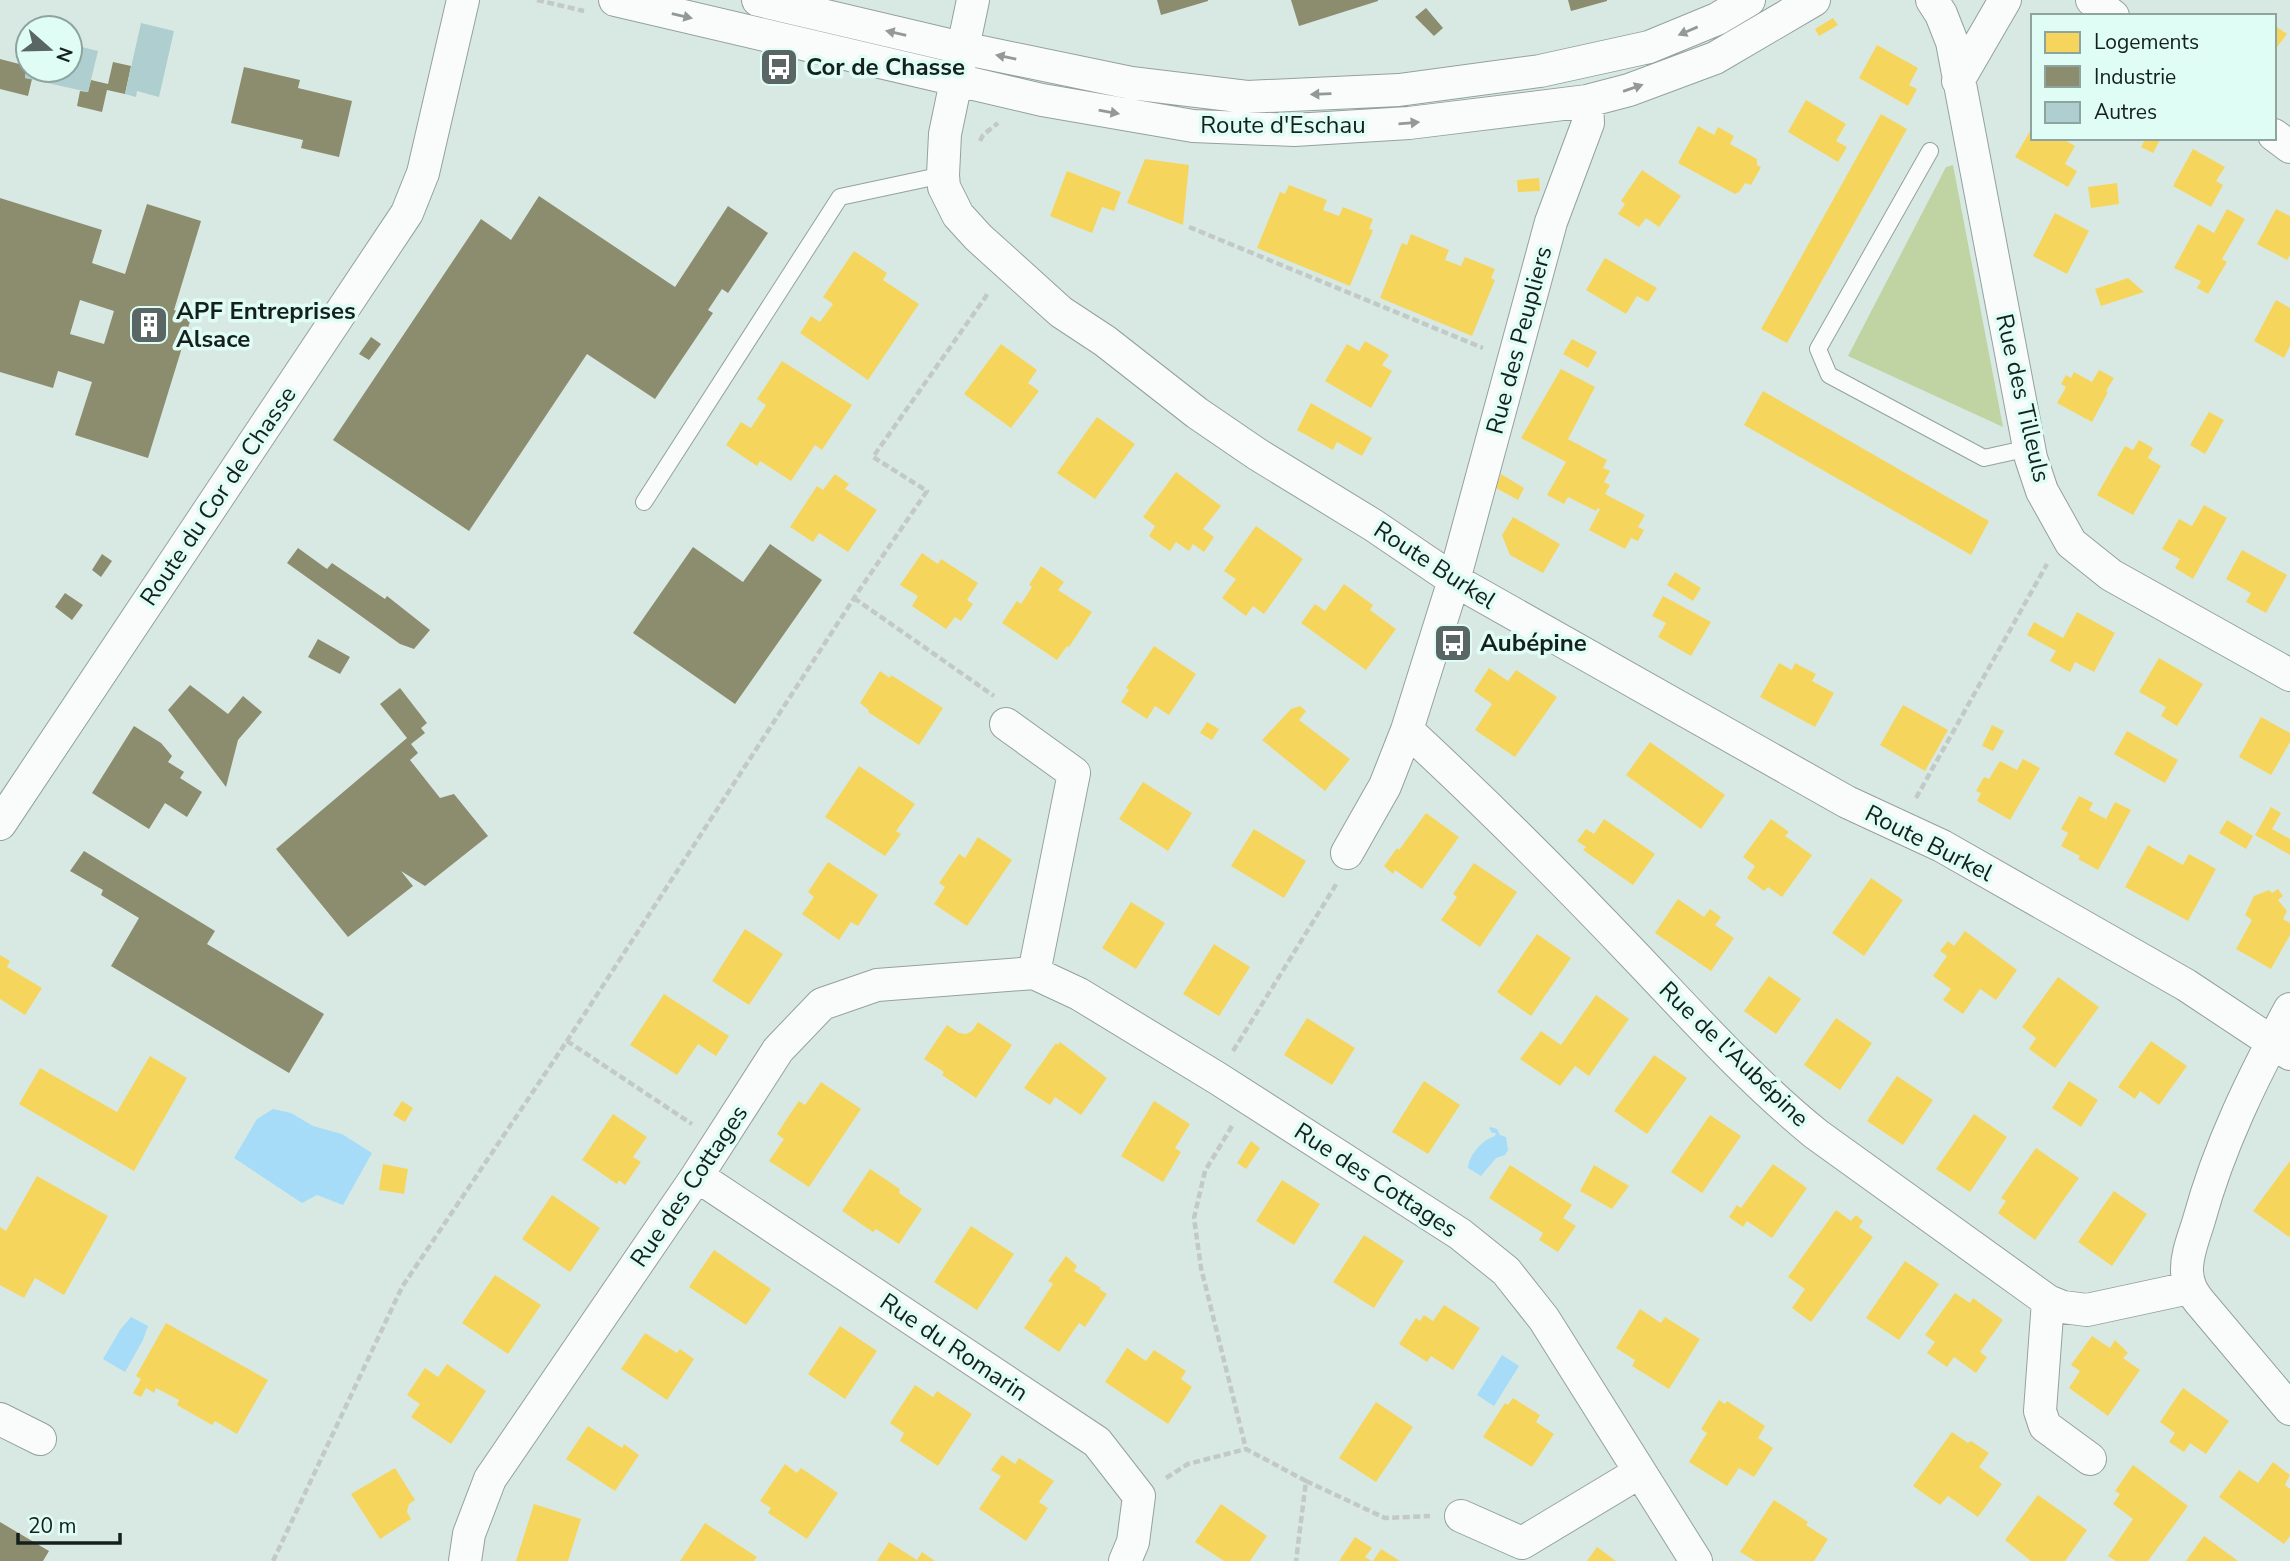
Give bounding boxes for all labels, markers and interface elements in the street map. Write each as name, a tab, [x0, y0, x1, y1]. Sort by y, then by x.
one-way arrow	[671, 10, 693, 21]
north arrow	[14, 14, 84, 84]
legend	[2031, 14, 2276, 140]
one-way arrow	[1678, 25, 1699, 36]
one-way arrow	[885, 27, 907, 38]
text: Logements	[2094, 28, 2199, 56]
text: N	[49, 43, 79, 66]
bus stop icon: Cor de Chasse	[758, 46, 800, 88]
place label: Cor de Chasse	[806, 51, 965, 83]
one-way arrow	[995, 52, 1017, 63]
text: Industrie	[2094, 63, 2176, 91]
one-way arrow	[1623, 83, 1644, 93]
one-way arrow	[1310, 88, 1332, 99]
text: Autres	[2094, 98, 2157, 126]
one-way arrow	[1099, 107, 1121, 118]
street label: Route d'Eschau	[1200, 109, 1366, 141]
one-way arrow	[1398, 117, 1420, 128]
street label: Rue des Peupliers	[1479, 243, 1559, 437]
place label: APF Entreprises Alsace	[176, 295, 356, 355]
building icon: APF Entreprises Alsace	[128, 304, 170, 346]
street label: Rue des Tilleuls	[1988, 311, 2058, 485]
street label: Route du Cor de Chasse	[133, 380, 303, 612]
street label: Route Burkel	[1368, 514, 1502, 616]
bus stop icon: Aubépine	[1432, 622, 1474, 664]
place label: Aubépine	[1480, 627, 1587, 659]
street label: Route Burkel	[1860, 797, 1998, 889]
street label: Rue de l'Aubépine	[1652, 974, 1816, 1134]
street label: Rue des Cottages	[623, 1099, 755, 1273]
street label: Rue des Cottages	[1288, 1115, 1464, 1245]
street label: Rue du Romarin	[874, 1286, 1034, 1408]
scale bar	[18, 1502, 119, 1546]
text: 20 m	[28, 1512, 77, 1540]

